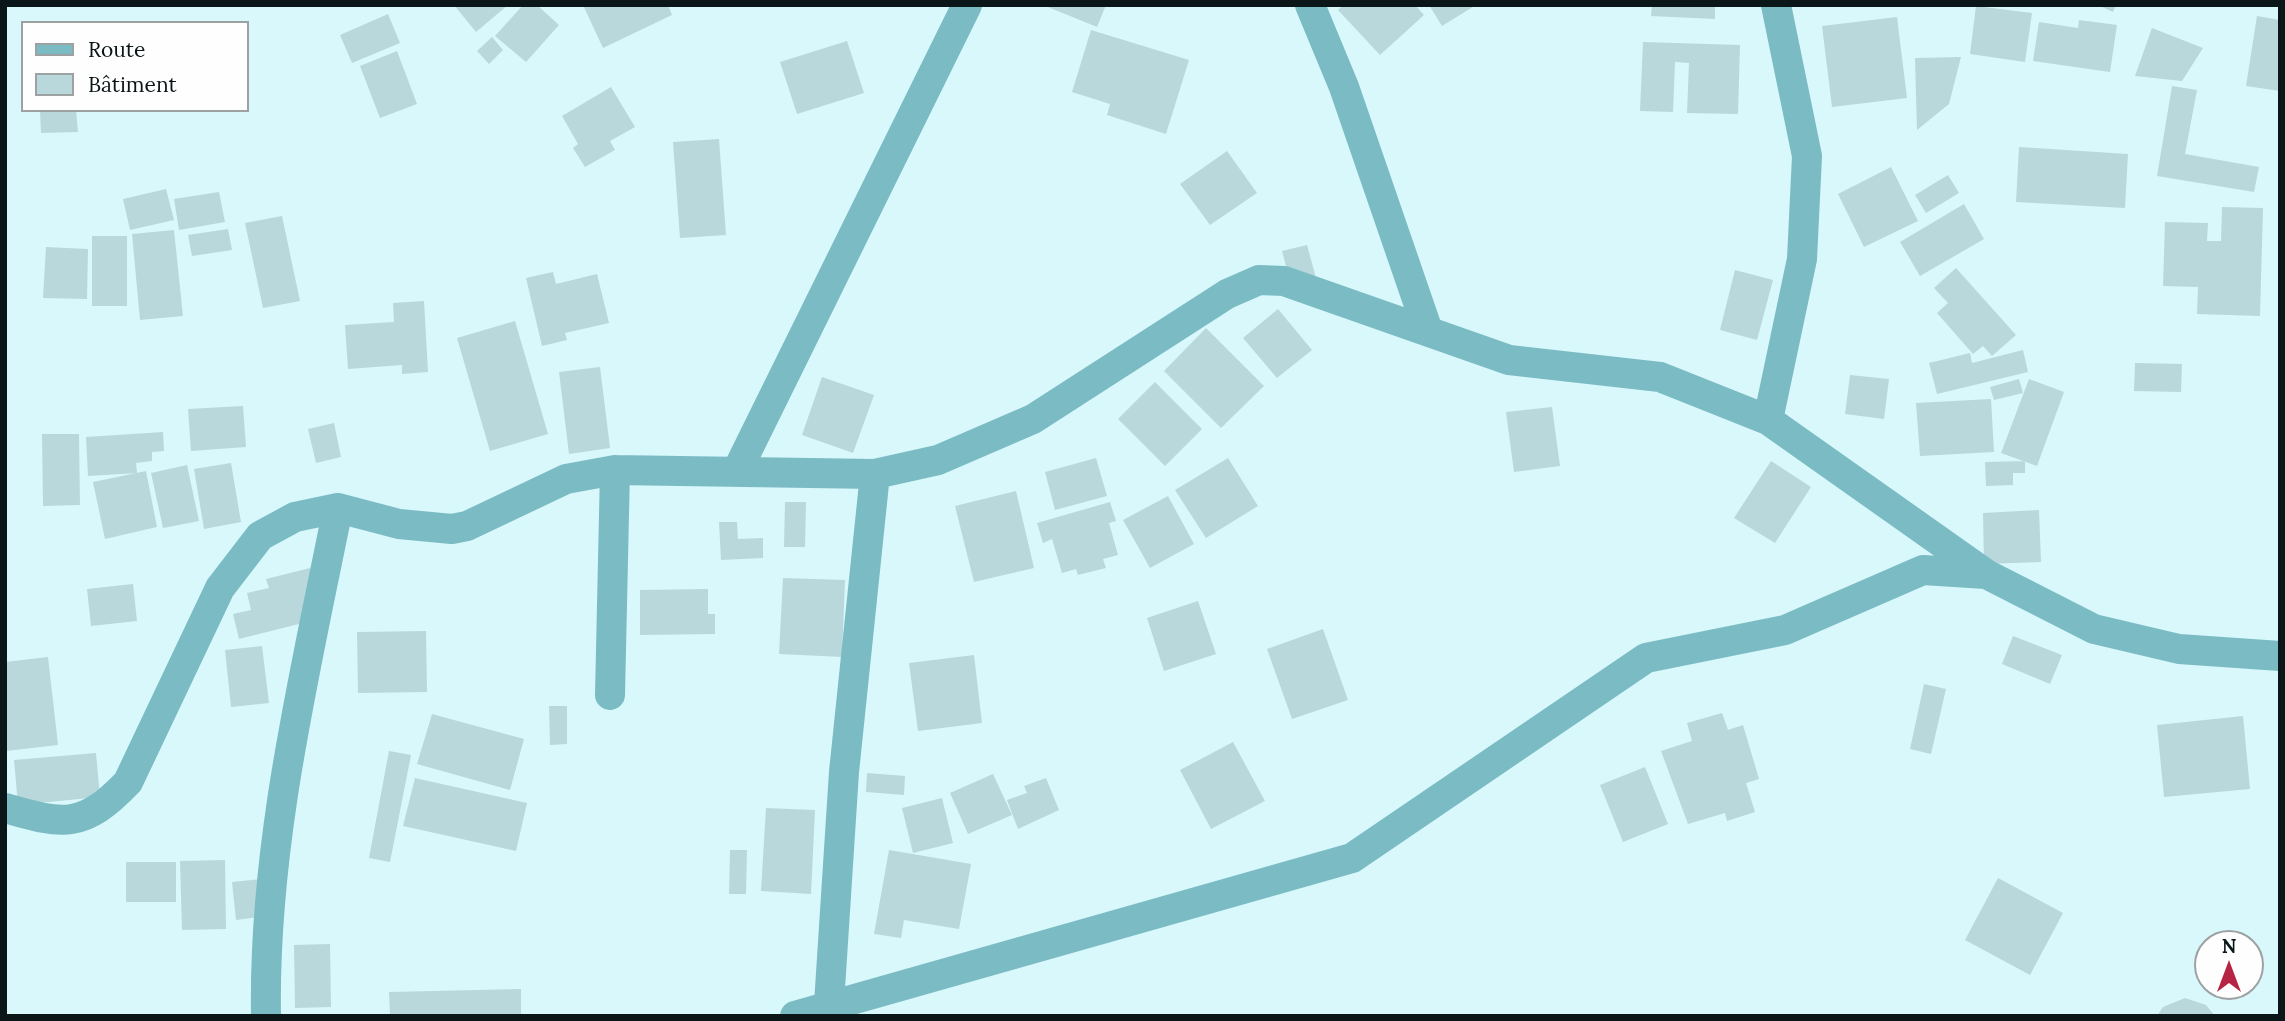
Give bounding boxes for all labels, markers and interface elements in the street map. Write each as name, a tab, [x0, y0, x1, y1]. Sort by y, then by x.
legend	[21, 21, 248, 112]
text: Route	[88, 36, 145, 63]
text: Bâtiment	[88, 71, 177, 98]
north arrow	[2194, 930, 2264, 1000]
text: N	[2222, 934, 2236, 958]

